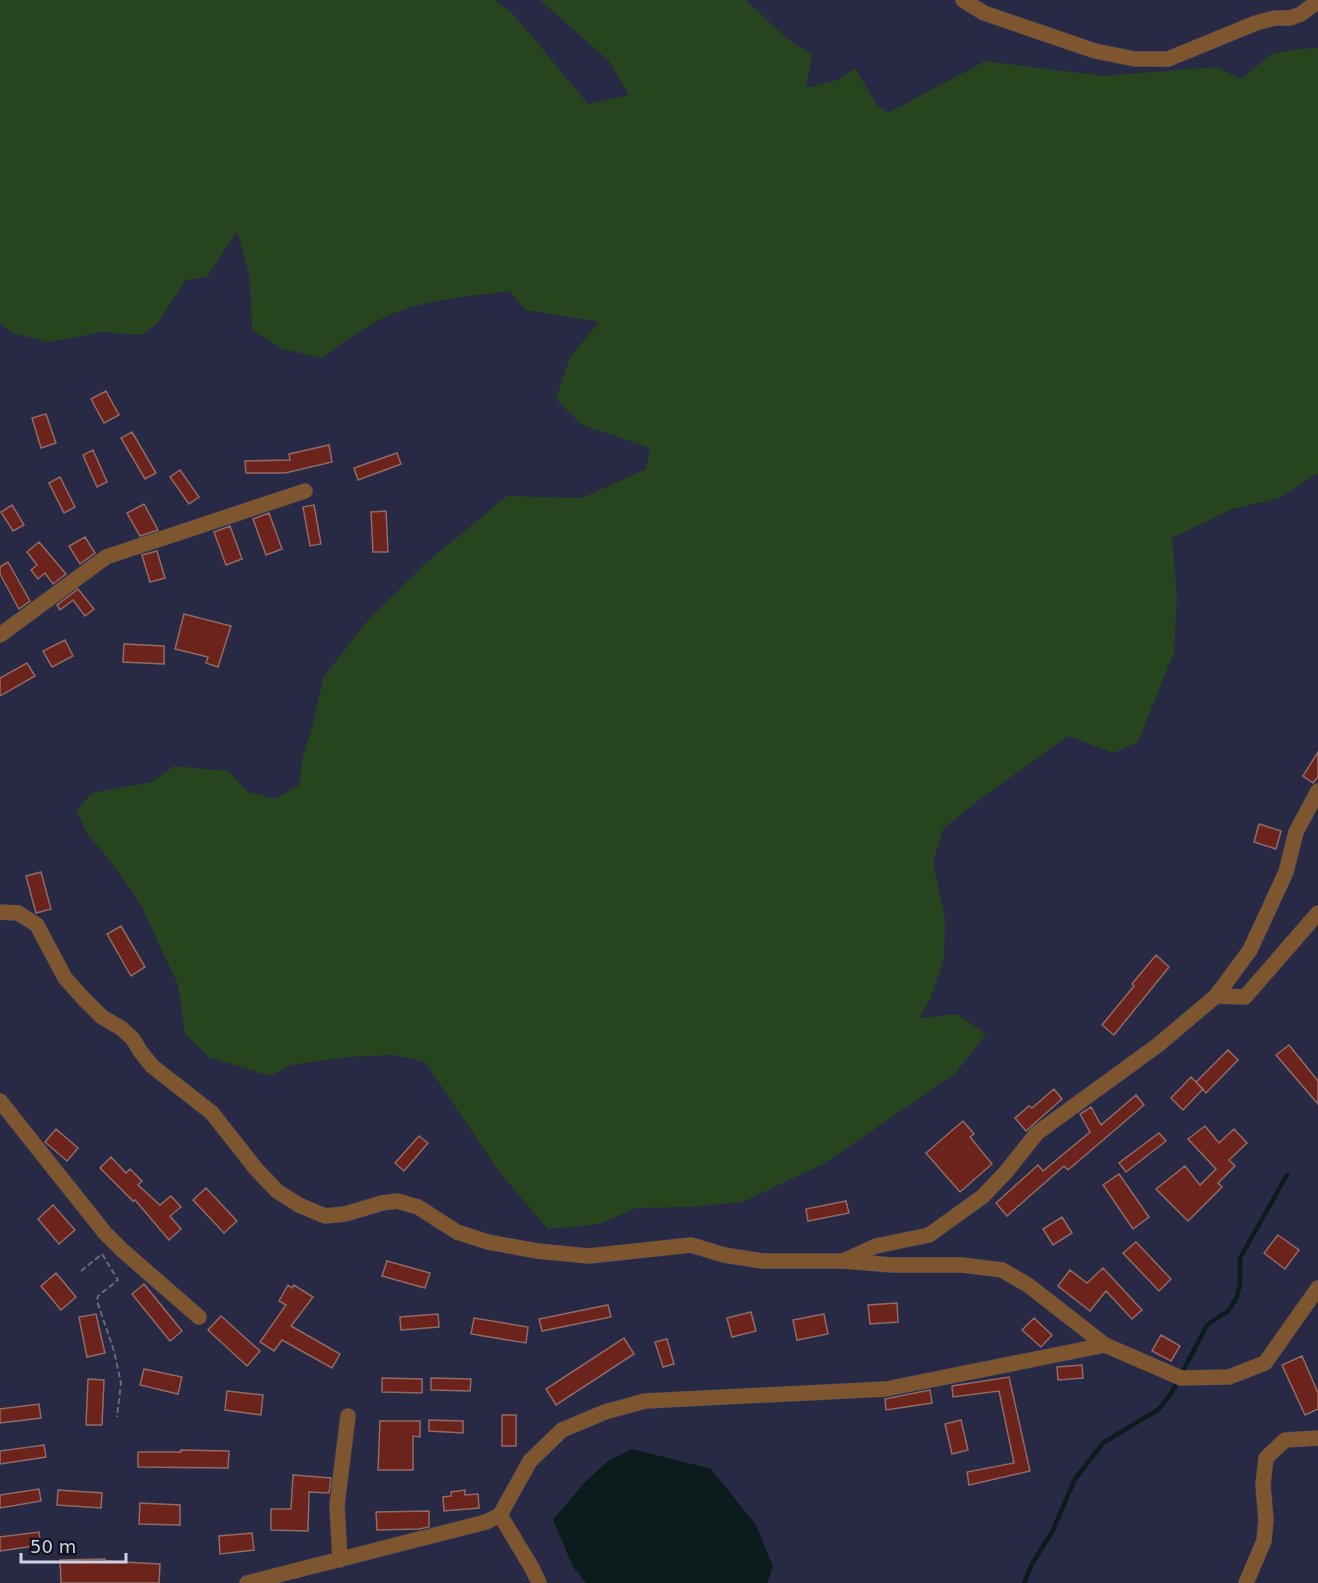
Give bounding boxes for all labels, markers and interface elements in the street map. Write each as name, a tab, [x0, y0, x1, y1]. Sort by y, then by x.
scale bar	[21, 1526, 126, 1564]
text: 50 m	[30, 1536, 76, 1557]

